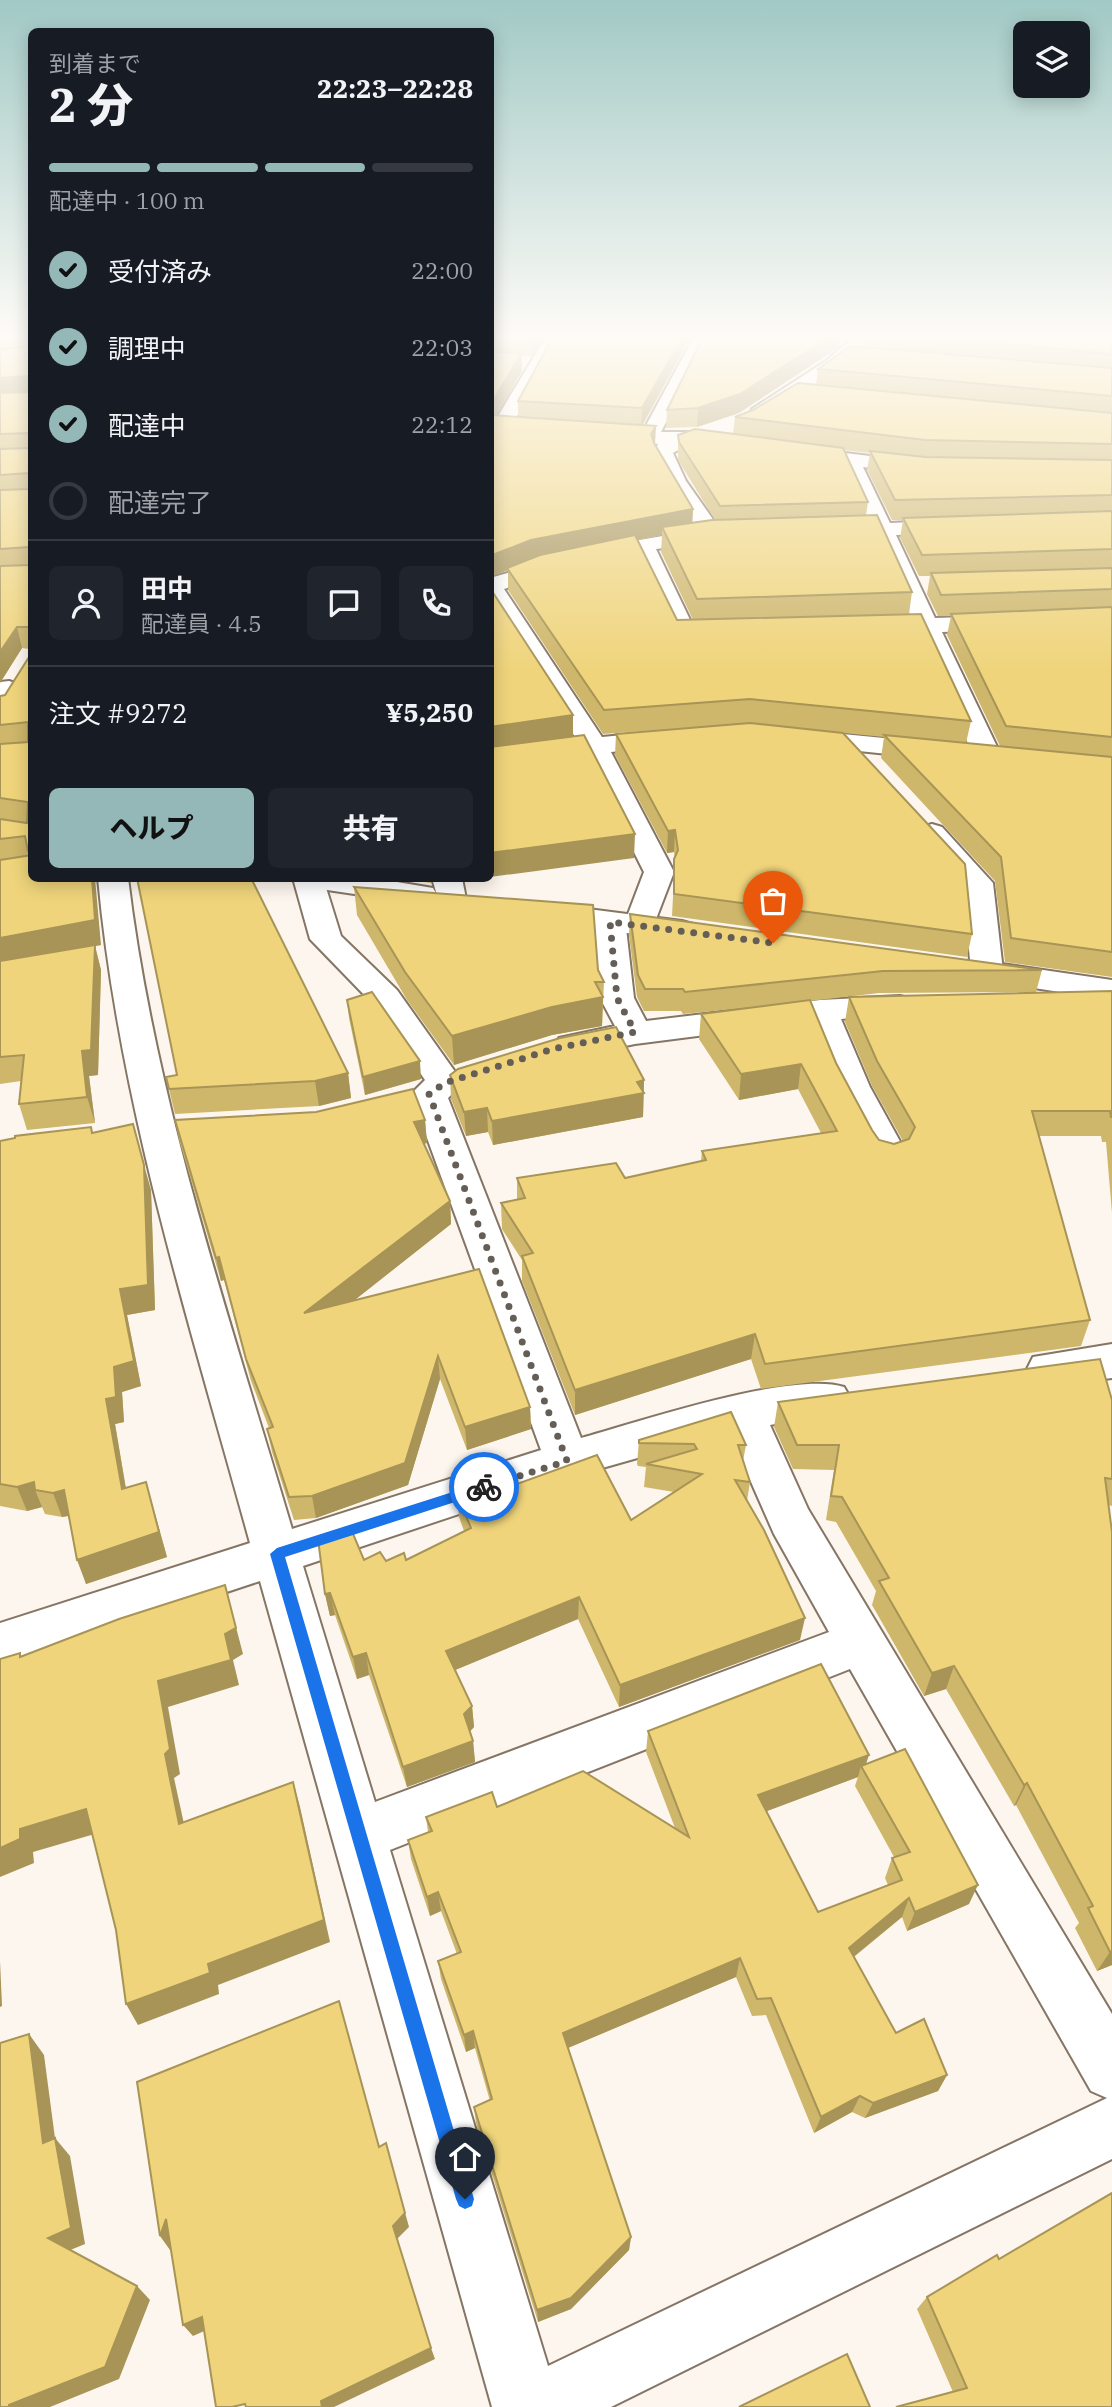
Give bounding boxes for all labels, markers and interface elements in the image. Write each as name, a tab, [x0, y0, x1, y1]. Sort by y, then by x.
map controls	[1013, 21, 1090, 98]
button: layers	[1013, 21, 1090, 98]
text: 到着まで	[49, 48, 141, 78]
text: 22:23–22:28	[317, 71, 473, 105]
text: 2 分	[49, 75, 133, 135]
text: 配達中 · 100 m	[49, 185, 205, 215]
icon: check	[49, 251, 87, 289]
text: 受付済み	[108, 254, 212, 288]
text: 22:00	[411, 255, 473, 285]
icon: check	[49, 328, 87, 366]
text: 調理中	[108, 331, 186, 365]
text: 22:03	[411, 332, 473, 362]
icon: check	[49, 405, 87, 443]
text: 配達中	[108, 408, 186, 442]
text: 22:12	[411, 409, 473, 439]
text: 配達完了	[108, 485, 212, 519]
button: person	[49, 566, 123, 640]
button: chat	[307, 566, 381, 640]
button: phone	[399, 566, 473, 640]
text: 田中	[141, 571, 193, 605]
text: 配達員 · 4.5	[141, 608, 262, 638]
text: ¥5,250	[386, 695, 473, 729]
text: 注文 #9272	[49, 696, 188, 730]
button: ヘルプ	[49, 788, 254, 868]
button: 共有	[268, 788, 473, 868]
pin	[743, 871, 803, 943]
icon: bag	[754, 882, 792, 920]
courier	[449, 1452, 519, 1522]
icon: bike	[465, 1468, 503, 1506]
pin	[435, 2127, 495, 2199]
icon: home	[446, 2138, 484, 2176]

